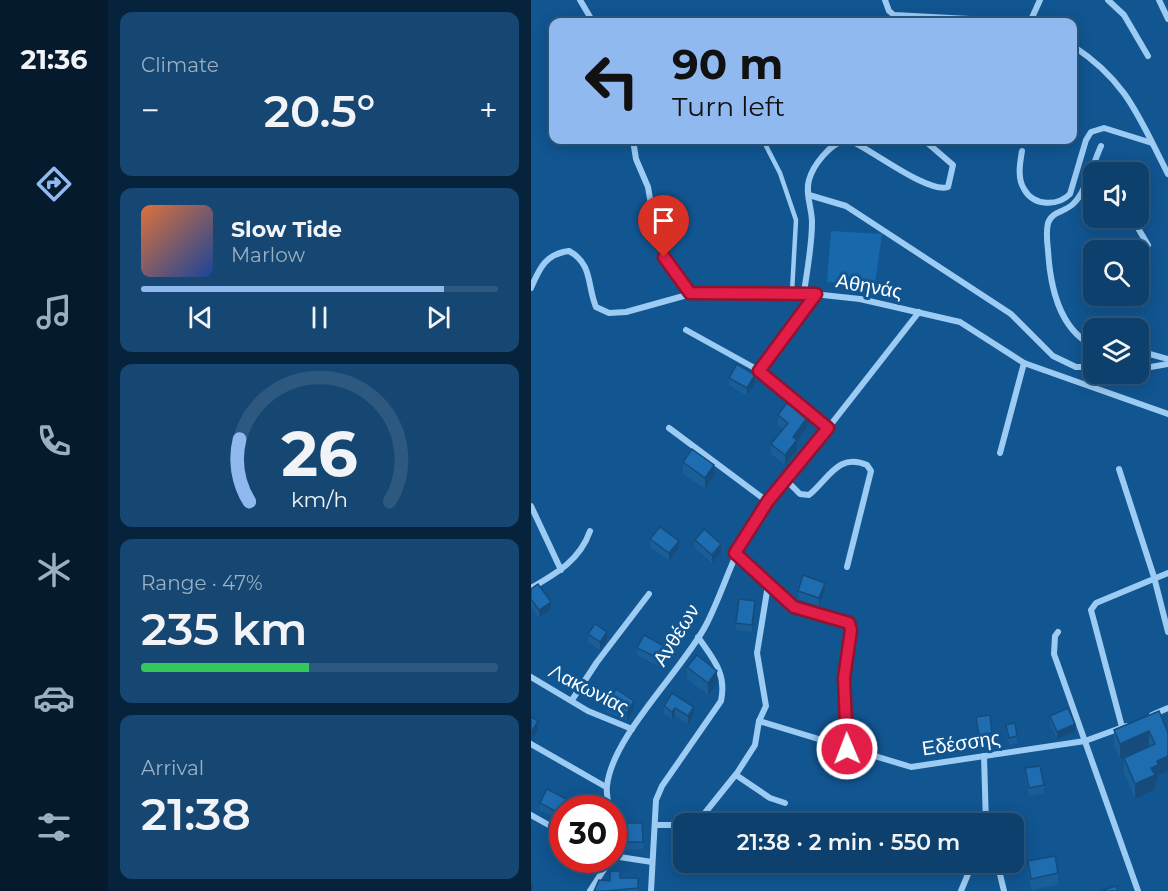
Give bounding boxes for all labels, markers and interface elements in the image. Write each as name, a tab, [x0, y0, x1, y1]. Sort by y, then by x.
text: 90 m	[672, 38, 783, 90]
icon: left	[573, 42, 651, 120]
text: 21:36	[21, 43, 87, 76]
text: Climate	[141, 53, 219, 77]
text: 20.5°	[264, 83, 375, 138]
text: −	[141, 90, 160, 130]
text: +	[479, 90, 498, 130]
text: Turn left	[672, 90, 785, 123]
map controls	[1083, 162, 1149, 384]
button: sound	[1083, 162, 1149, 228]
icon: directions	[33, 163, 75, 205]
pin	[638, 195, 689, 257]
icon: arrive	[647, 204, 680, 237]
text: Slow Tide	[231, 216, 342, 243]
button: search	[1083, 240, 1149, 306]
text: Marlow	[231, 243, 305, 267]
street label: Αθηνάς	[834, 268, 904, 304]
icon: music	[33, 291, 75, 333]
icon: previous	[184, 301, 217, 334]
icon: pause	[303, 301, 336, 334]
icon: next	[422, 301, 455, 334]
button: layers	[1083, 318, 1149, 384]
text: 26	[281, 417, 358, 493]
icon: phone	[33, 420, 75, 462]
text: km/h	[291, 487, 348, 513]
icon: climate	[33, 549, 75, 591]
text: Range · 47%	[141, 571, 263, 595]
street label: Ανθέων	[648, 600, 704, 670]
text: 235 km	[141, 601, 307, 656]
street label: Λακωνίας	[545, 659, 633, 719]
icon: car	[33, 677, 75, 719]
position arrow	[815, 717, 879, 781]
street label: Εδέσσης	[920, 726, 1002, 760]
text: Arrival	[141, 756, 204, 780]
text: 21:38	[141, 786, 251, 841]
speed limit sign: 30	[549, 795, 627, 873]
icon: filters	[33, 806, 75, 848]
text: 21:38 · 2 min · 550 m	[737, 829, 960, 856]

